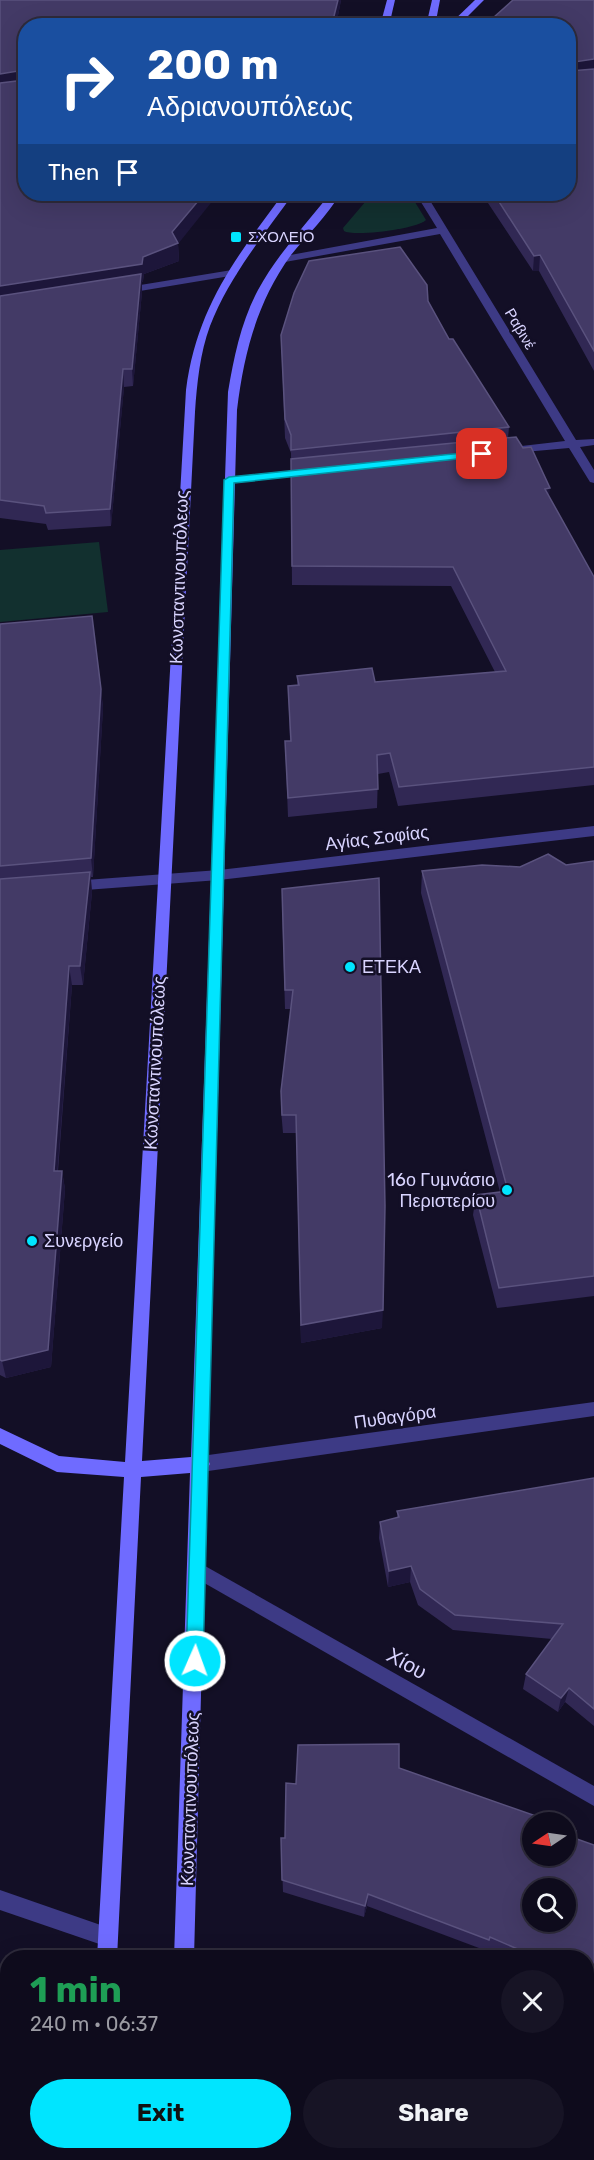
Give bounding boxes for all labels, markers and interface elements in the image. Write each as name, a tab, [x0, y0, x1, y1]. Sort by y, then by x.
text: 200 m	[147, 40, 279, 90]
icon: right	[48, 42, 126, 120]
text: Αδριανουπόλεως	[147, 91, 353, 123]
icon: arrive	[111, 156, 144, 189]
text: Then	[48, 159, 99, 186]
place label: ΣΧΟΛΕΙΟ	[248, 228, 315, 246]
marker: ΣΧΟΛΕΙΟ	[229, 230, 243, 244]
street label: Ραβινέ	[501, 305, 539, 353]
pin	[456, 428, 507, 479]
icon: arrive	[465, 437, 498, 470]
street label: Κωνσταντινουπόλεως	[165, 489, 193, 664]
street label: Αγίας Σοφίας	[324, 821, 430, 855]
place label: ΕΤΕΚΑ	[362, 956, 421, 978]
marker: ΕΤΕΚΑ	[343, 960, 357, 974]
street label: Κωνσταντινουπόλεως	[139, 975, 171, 1150]
place label: 16ο Γυμνάσιο Περιστερίου	[387, 1169, 495, 1212]
marker: 16ο Γυμνάσιο Περιστερίου	[500, 1183, 514, 1197]
place label: Συνεργείο	[44, 1230, 123, 1252]
marker: Συνεργείο	[25, 1234, 39, 1248]
street label: Πυθαγόρα	[352, 1400, 438, 1434]
position arrow	[163, 1629, 227, 1693]
street label: Χίου	[383, 1642, 431, 1684]
street label: Κωνσταντινουπόλεως	[176, 1711, 204, 1886]
north arrow	[522, 1812, 576, 1866]
map controls	[522, 1812, 576, 1932]
button: search	[522, 1878, 576, 1932]
text: 1 min	[30, 1968, 122, 2011]
button: close	[501, 1970, 564, 2033]
text: 240 m · 06:37	[30, 2012, 158, 2036]
button: Exit	[30, 2079, 291, 2148]
button: Share	[303, 2079, 564, 2148]

